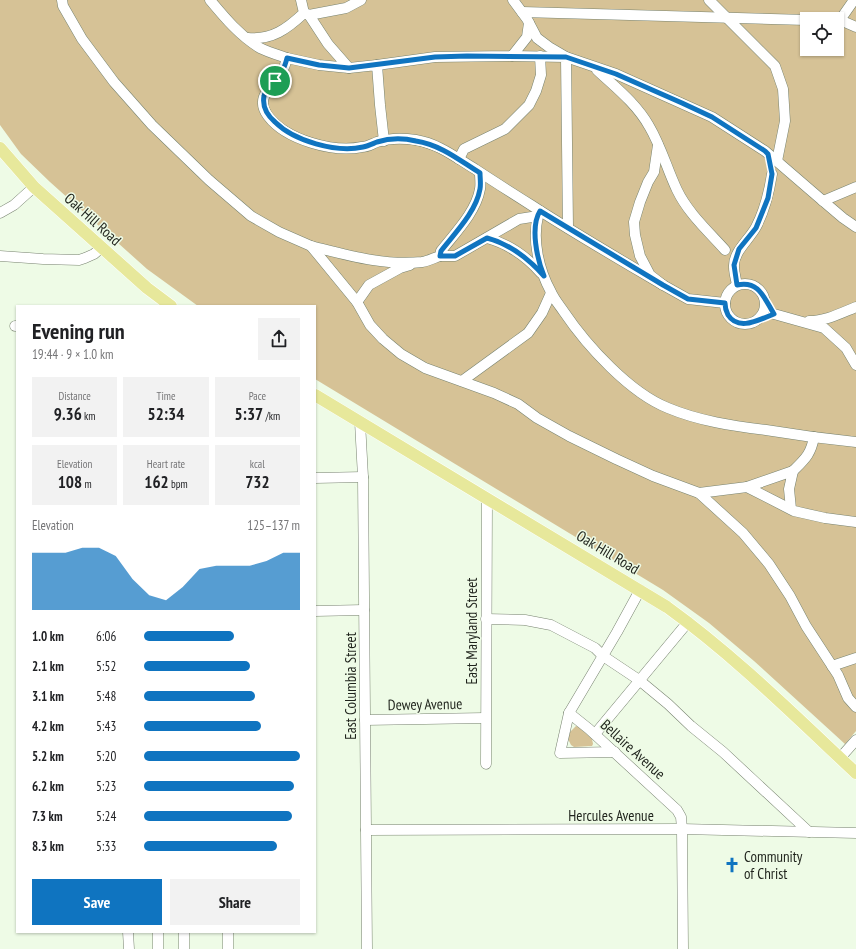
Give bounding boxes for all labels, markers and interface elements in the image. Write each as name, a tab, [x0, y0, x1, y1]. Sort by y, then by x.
map controls	[800, 12, 844, 56]
button: locate	[800, 12, 844, 56]
pin	[258, 64, 292, 98]
icon: arrive	[264, 70, 286, 92]
street label: Oak Hill Road	[61, 189, 125, 249]
text: Evening run	[32, 317, 125, 345]
button: share	[258, 318, 300, 360]
text: 19:44 · 9 × 1.0 km	[32, 346, 113, 363]
text: Distance	[58, 389, 91, 403]
text: Time	[156, 389, 176, 403]
text: Pace	[249, 389, 266, 403]
text: 9.36	[54, 403, 82, 425]
text: 52:34	[148, 403, 184, 425]
text: 5:37	[234, 403, 263, 425]
text: km	[82, 409, 96, 423]
text: /km	[263, 409, 280, 423]
text: Elevation	[57, 457, 92, 471]
text: Heart rate	[147, 457, 185, 471]
text: kcal	[250, 457, 265, 471]
text: 108	[58, 471, 82, 493]
text: 162	[144, 471, 169, 493]
text: 732	[245, 471, 270, 493]
text: m	[82, 477, 92, 491]
text: bpm	[169, 477, 188, 491]
text: Elevation	[32, 517, 74, 534]
text: 125–137 m	[247, 517, 300, 534]
street label: Oak Hill Road	[573, 526, 643, 578]
street label: East Maryland Street	[462, 578, 481, 684]
text: 1.0 km	[32, 628, 64, 645]
text: 6:06	[96, 628, 116, 645]
street label: East Columbia Street	[341, 632, 360, 740]
text: 2.1 km	[32, 658, 64, 675]
text: 5:52	[96, 658, 116, 675]
text: 3.1 km	[32, 688, 64, 705]
text: 5:48	[96, 688, 116, 705]
street label: Dewey Avenue	[388, 694, 462, 714]
street label: Bellaire Avenue	[597, 715, 669, 783]
text: 4.2 km	[32, 718, 64, 735]
text: 5:43	[96, 718, 116, 735]
text: 5.2 km	[32, 748, 64, 765]
text: 5:20	[96, 748, 116, 765]
text: 6.2 km	[32, 778, 64, 795]
text: 5:23	[96, 778, 116, 795]
street label: Hercules Avenue	[568, 806, 654, 825]
text: 7.3 km	[32, 808, 63, 825]
text: 5:24	[96, 808, 116, 825]
text: 8.3 km	[32, 838, 64, 855]
text: 5:33	[96, 838, 116, 855]
place label: Community of Christ	[744, 847, 803, 883]
church icon: Community of Christ	[723, 856, 741, 874]
button: Save	[32, 879, 162, 925]
button: Share	[170, 879, 300, 925]

